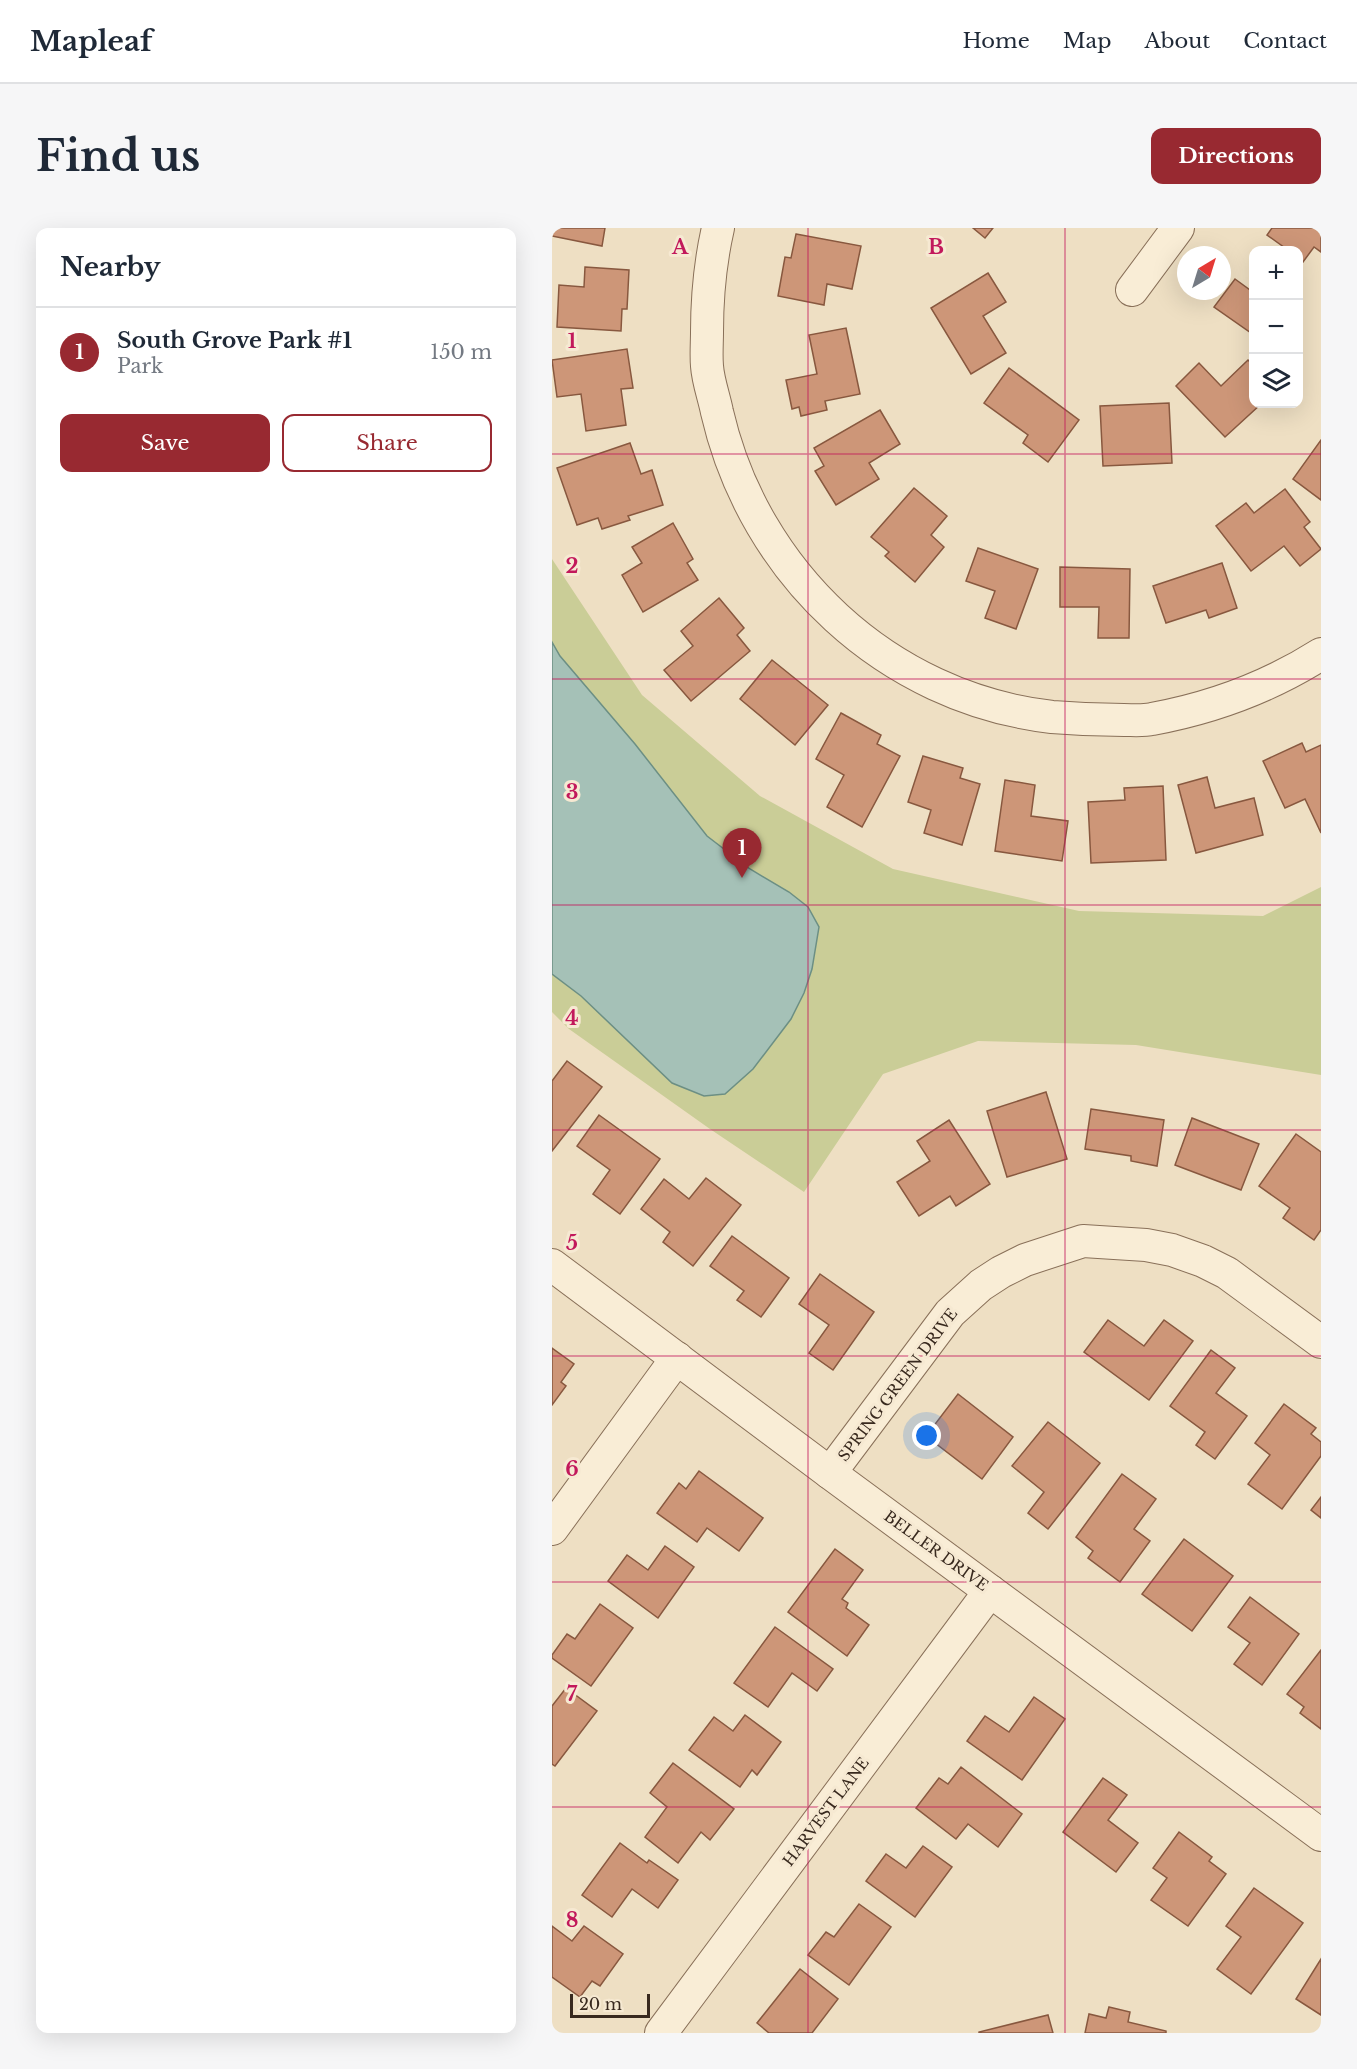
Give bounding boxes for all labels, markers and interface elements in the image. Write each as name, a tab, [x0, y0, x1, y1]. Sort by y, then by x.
text: Mapleaf	[30, 24, 152, 59]
text: Home	[963, 28, 1030, 54]
text: Map	[1063, 28, 1111, 54]
text: About	[1144, 28, 1210, 54]
text: Contact	[1243, 28, 1327, 54]
button: Directions	[1151, 128, 1321, 184]
text: Find us	[36, 130, 200, 182]
text: A	[671, 235, 689, 259]
text: B	[928, 235, 944, 259]
north arrow	[1177, 246, 1231, 300]
map controls	[1249, 246, 1303, 408]
button: +	[1249, 246, 1303, 300]
text: Nearby	[60, 251, 161, 283]
button: −	[1249, 300, 1303, 354]
text: South Grove Park #1	[117, 327, 352, 354]
text: 1	[568, 329, 577, 353]
text: 1	[75, 340, 84, 364]
text: 150 m	[430, 340, 492, 364]
text: Park	[117, 354, 163, 378]
button: layers	[1249, 354, 1303, 408]
button: Save	[60, 414, 270, 472]
button: Share	[282, 414, 492, 472]
text: 2	[565, 554, 579, 578]
text: 3	[566, 780, 578, 804]
pin: 1	[722, 828, 762, 878]
text: 4	[565, 1006, 579, 1030]
text: 5	[566, 1231, 578, 1255]
street label: SPRING GREEN DRIVE	[834, 1304, 961, 1465]
your location	[912, 1421, 941, 1450]
text: 6	[565, 1457, 579, 1481]
street label: BELLER DRIVE	[880, 1506, 992, 1595]
text: 7	[567, 1682, 578, 1706]
street label: HARVEST LANE	[778, 1753, 873, 1870]
text: 8	[566, 1908, 578, 1932]
scale bar	[570, 1991, 650, 2018]
text: 20 m	[579, 1994, 622, 2014]

